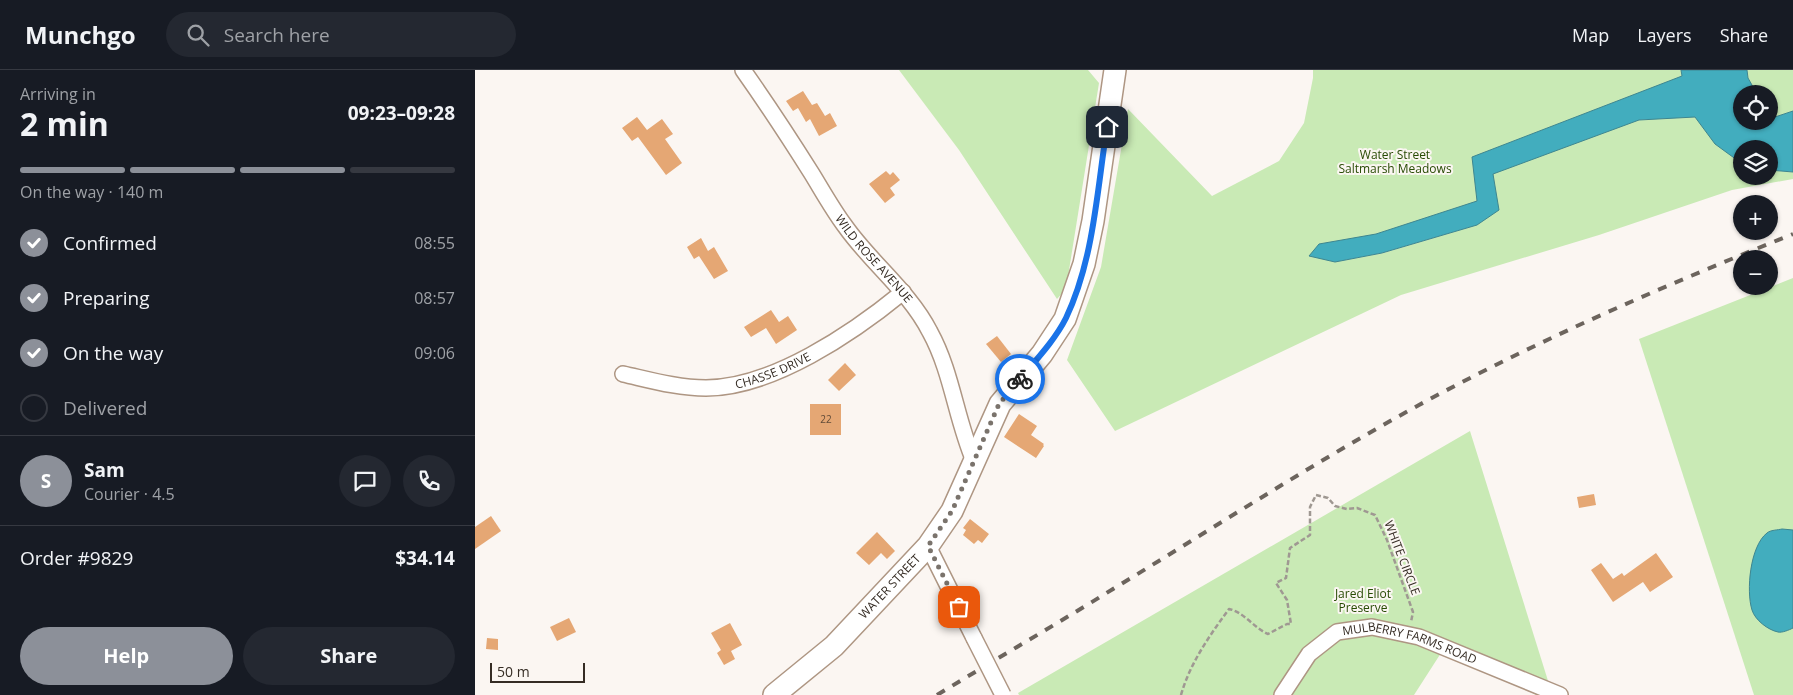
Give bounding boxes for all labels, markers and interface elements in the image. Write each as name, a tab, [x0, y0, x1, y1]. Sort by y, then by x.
search box	[166, 12, 516, 57]
text: Munchgo	[25, 18, 136, 51]
icon: search	[184, 21, 212, 49]
text: Search here	[224, 22, 330, 48]
text: Map	[1572, 23, 1609, 47]
text: Layers	[1637, 23, 1692, 47]
text: Share	[1720, 23, 1768, 47]
text: Arriving in	[20, 83, 96, 105]
map controls	[1733, 85, 1778, 295]
button: locate	[1733, 85, 1778, 130]
text: 09:23–09:28	[348, 100, 455, 126]
text: 2 min	[20, 102, 109, 145]
pin	[1086, 106, 1128, 148]
icon: home	[1093, 113, 1121, 141]
button: layers	[1733, 140, 1778, 185]
park label: Water Street Saltmarsh Meadows	[1338, 146, 1452, 177]
text: On the way · 140 m	[20, 181, 163, 203]
button: +	[1733, 195, 1778, 240]
street label: WILD ROSE AVENUE	[831, 211, 917, 306]
icon: check	[20, 229, 48, 257]
text: Confirmed	[63, 230, 157, 256]
text: 08:55	[414, 232, 455, 254]
button: −	[1733, 250, 1778, 295]
icon: check	[20, 284, 48, 312]
text: Preparing	[63, 285, 150, 311]
text: 08:57	[414, 287, 455, 309]
icon: check	[20, 339, 48, 367]
text: On the way	[63, 340, 163, 366]
text: 09:06	[414, 342, 455, 364]
street label: CHASSE DRIVE	[733, 348, 814, 393]
courier	[995, 354, 1045, 404]
icon: bike	[1006, 365, 1034, 393]
text: Delivered	[63, 395, 147, 421]
house number: 22	[820, 412, 832, 426]
button: chat	[339, 455, 391, 507]
button: phone	[403, 455, 455, 507]
text: Sam	[84, 457, 125, 483]
text: S	[41, 468, 51, 494]
text: Courier · 4.5	[84, 483, 175, 505]
street label: WHITE CIRCLE	[1380, 518, 1424, 598]
text: Order #9829	[20, 545, 133, 571]
text: $34.14	[395, 545, 455, 571]
street label: WATER STREET	[855, 550, 924, 622]
park label: Jared Eliot Preserve	[1334, 585, 1391, 616]
pin	[938, 586, 980, 628]
icon: bag	[945, 593, 973, 621]
street label: MULBERRY FARMS ROAD	[1341, 618, 1480, 668]
button: Help	[20, 627, 233, 685]
button: Share	[243, 627, 455, 685]
scale bar	[490, 660, 585, 683]
text: 50 m	[497, 662, 530, 681]

